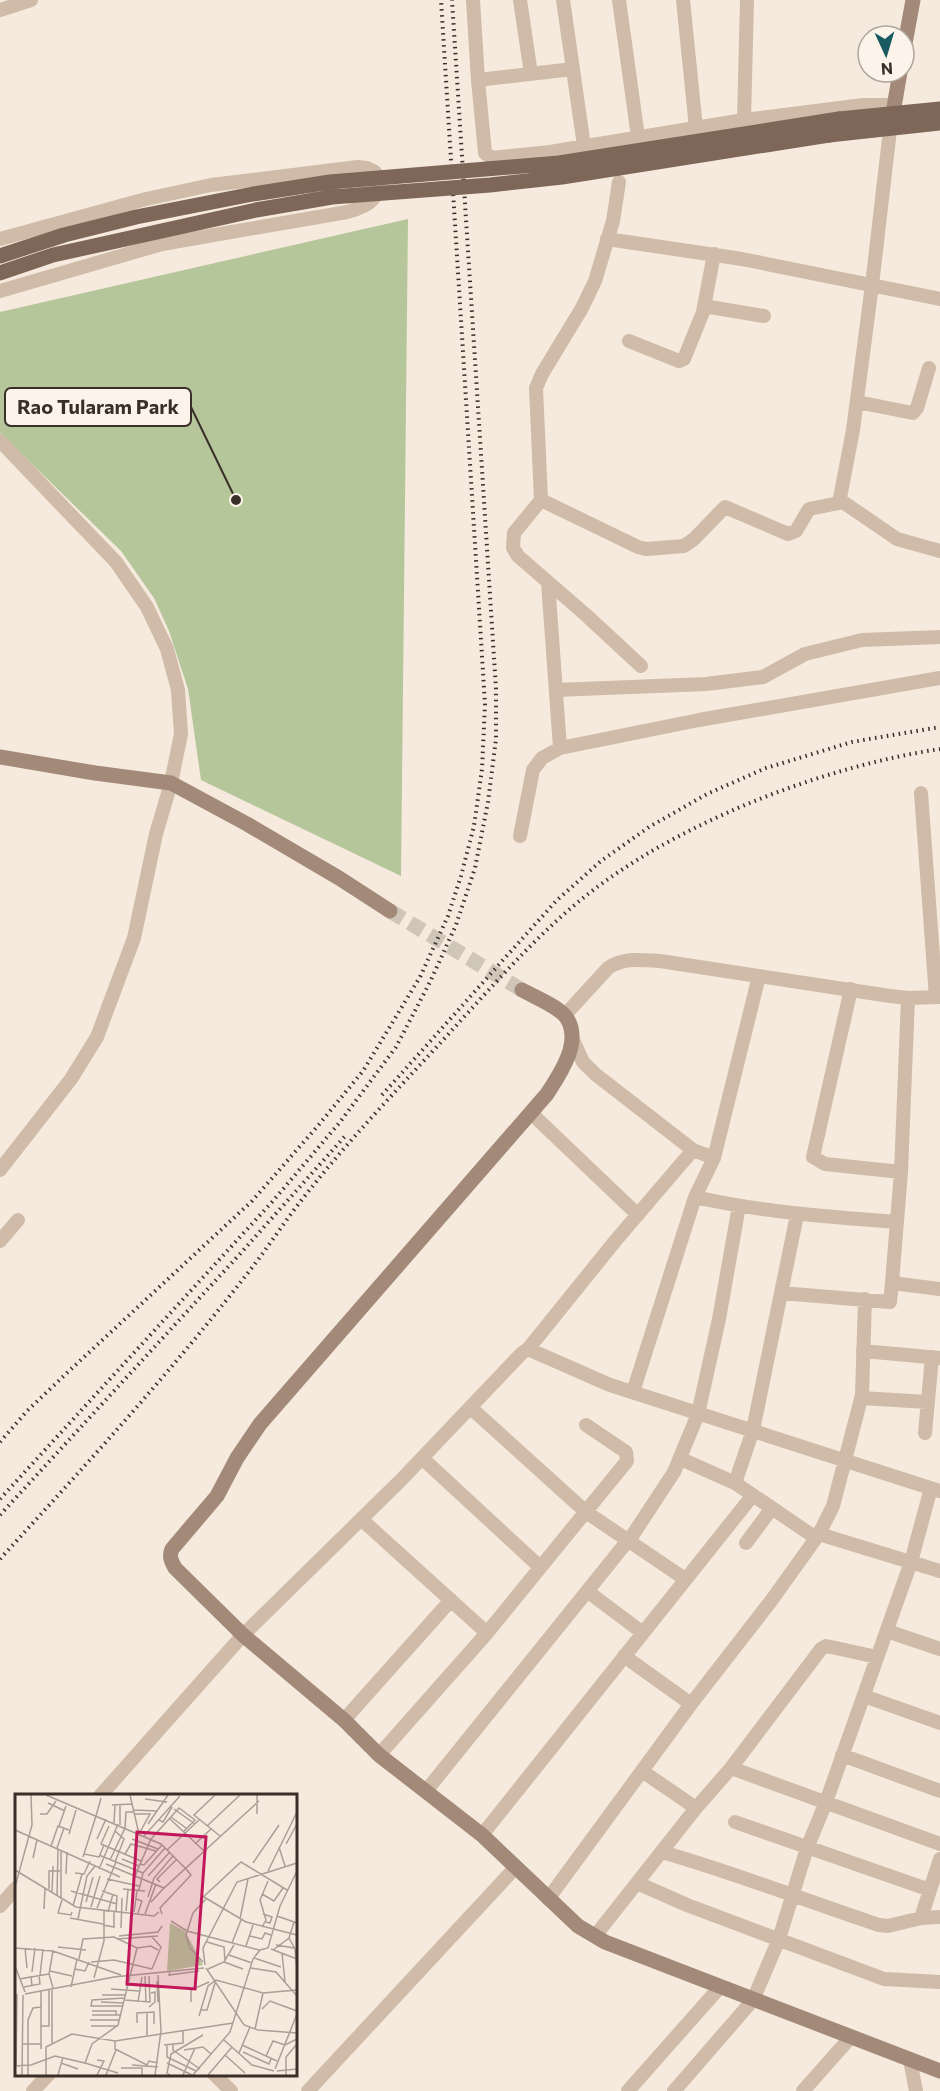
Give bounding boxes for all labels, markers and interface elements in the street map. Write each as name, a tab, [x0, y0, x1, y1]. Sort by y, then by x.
north arrow	[856, 24, 916, 84]
text: N	[880, 60, 894, 79]
callout: Rao Tularam Park	[5, 388, 191, 426]
text: Rao Tularam Park	[17, 394, 180, 418]
inset map	[15, 1794, 297, 2076]

